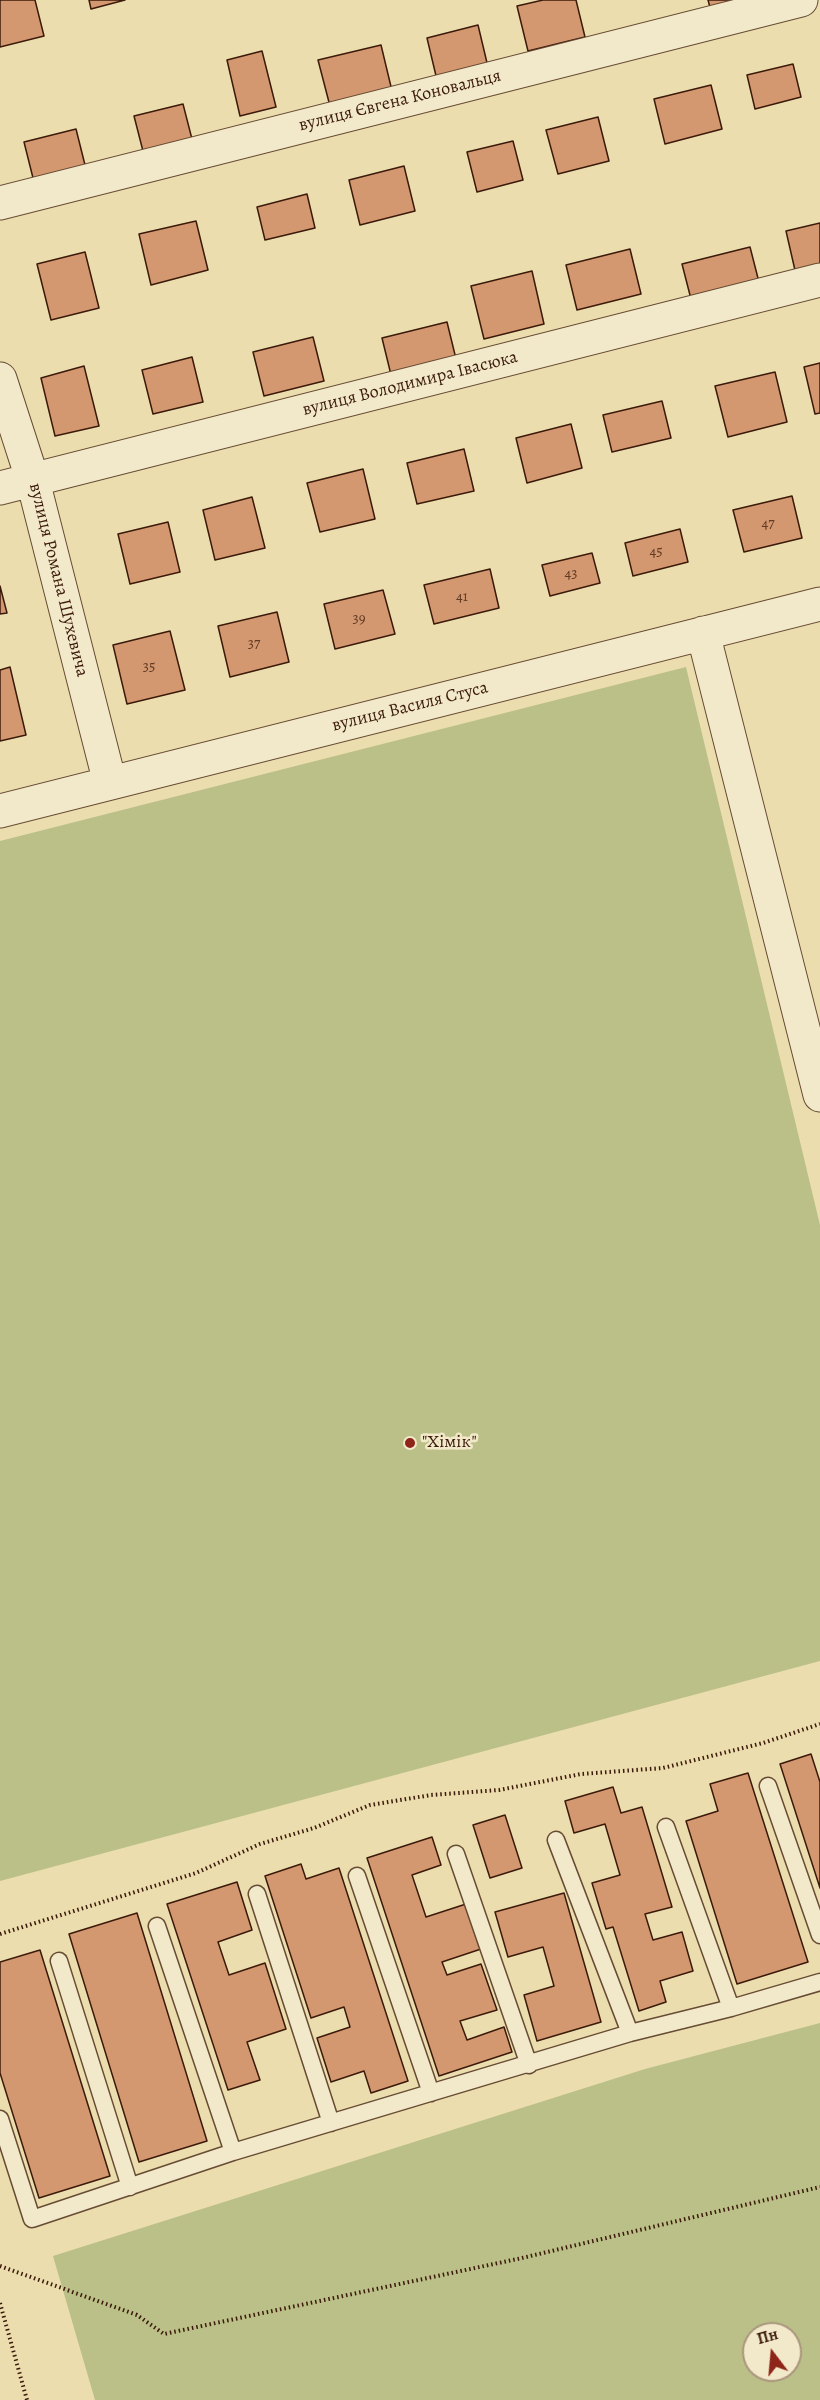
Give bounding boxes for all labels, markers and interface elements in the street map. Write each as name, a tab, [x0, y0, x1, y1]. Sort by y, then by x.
street label: вулиця Євгена Коновальця	[297, 65, 503, 137]
street label: вулиця Володимира Івасюка	[300, 347, 520, 421]
street label: вулиця Романа Шухевича	[23, 481, 93, 679]
house number: 47	[761, 515, 775, 533]
house number: 45	[649, 543, 663, 561]
house number: 43	[564, 565, 578, 583]
house number: 41	[456, 588, 468, 606]
house number: 39	[352, 610, 366, 628]
house number: 37	[248, 635, 260, 653]
house number: 35	[143, 658, 155, 676]
street label: вулиця Василя Стуса	[330, 677, 490, 737]
place label: "Хімік"	[422, 1432, 477, 1454]
marker: "Хімік"	[403, 1436, 417, 1450]
north arrow	[742, 2322, 802, 2382]
text: Пн	[754, 2323, 781, 2350]

